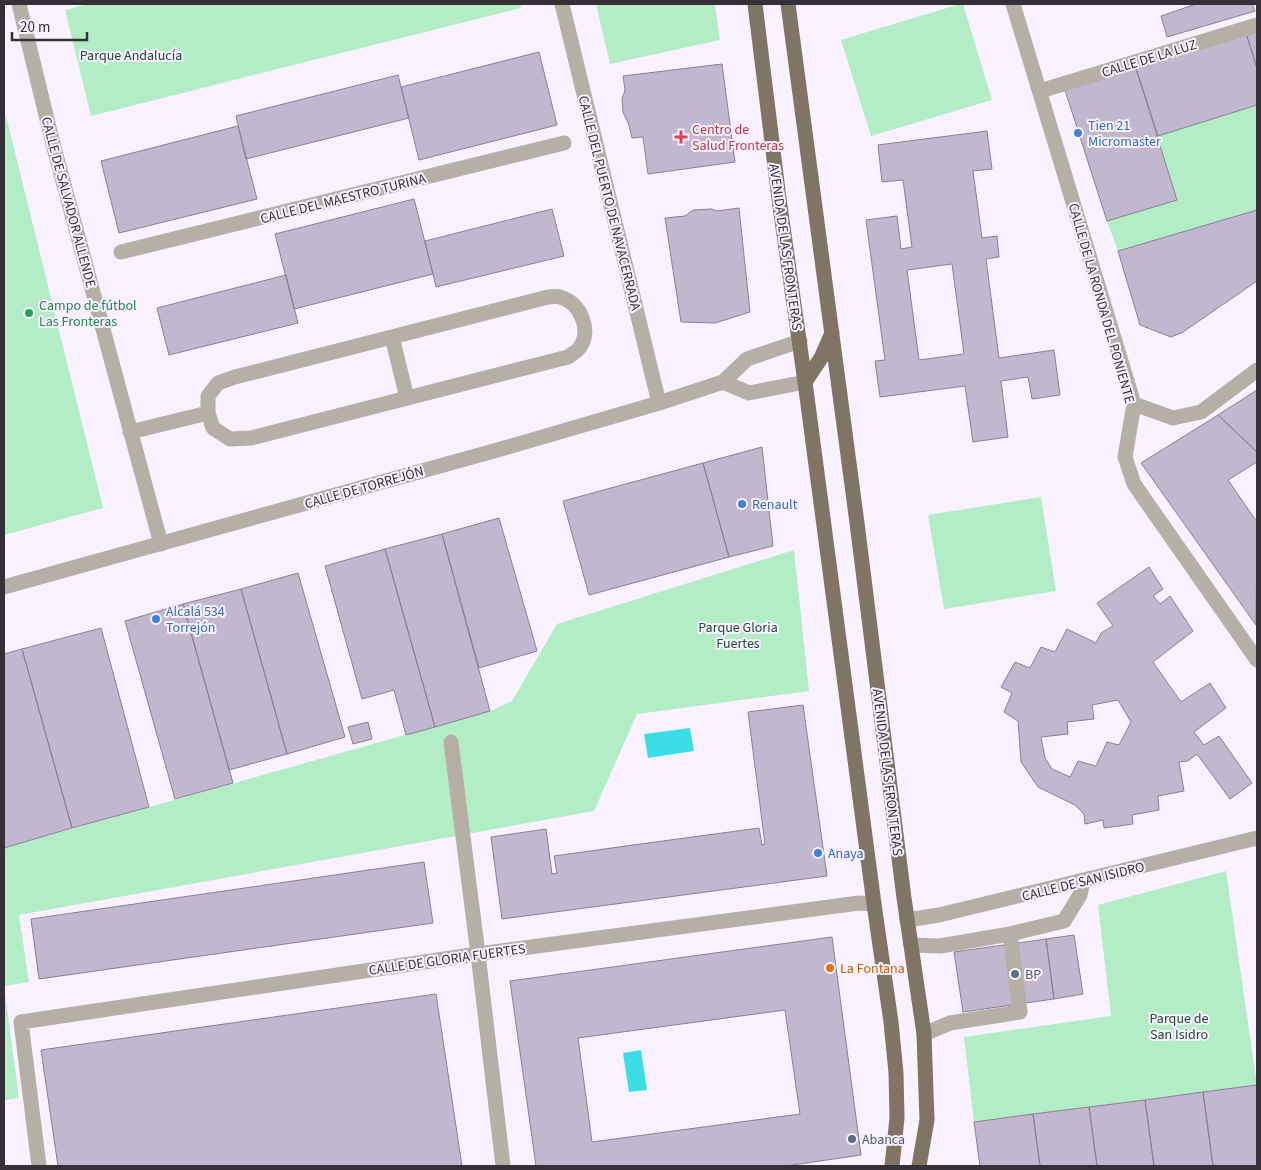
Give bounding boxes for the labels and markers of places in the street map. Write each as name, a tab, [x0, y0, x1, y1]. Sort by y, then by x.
place label: Tien 21 Micromaster	[1088, 116, 1161, 152]
place label: Centro de Salud Fronteras	[692, 120, 784, 156]
marker: Tien 21 Micromaster	[1072, 127, 1084, 139]
marker: Centro de Salud Fronteras	[674, 130, 688, 144]
place label: Campo de fútbol Las Fronteras	[39, 296, 137, 332]
marker: Campo de fútbol Las Fronteras	[23, 307, 35, 319]
place label: Renault	[752, 495, 798, 515]
marker: Renault	[736, 498, 748, 510]
place label: Alcalá 534 Torrejón	[166, 602, 225, 638]
marker: Alcalá 534 Torrejón	[150, 613, 162, 625]
place label: Anaya	[828, 844, 864, 864]
marker: Anaya	[812, 847, 824, 859]
place label: La Fontana	[840, 959, 905, 979]
marker: La Fontana	[824, 962, 836, 974]
place label: BP	[1025, 965, 1041, 985]
marker: BP	[1009, 968, 1021, 980]
place label: Abanca	[862, 1130, 905, 1150]
marker: Abanca	[846, 1133, 858, 1145]

